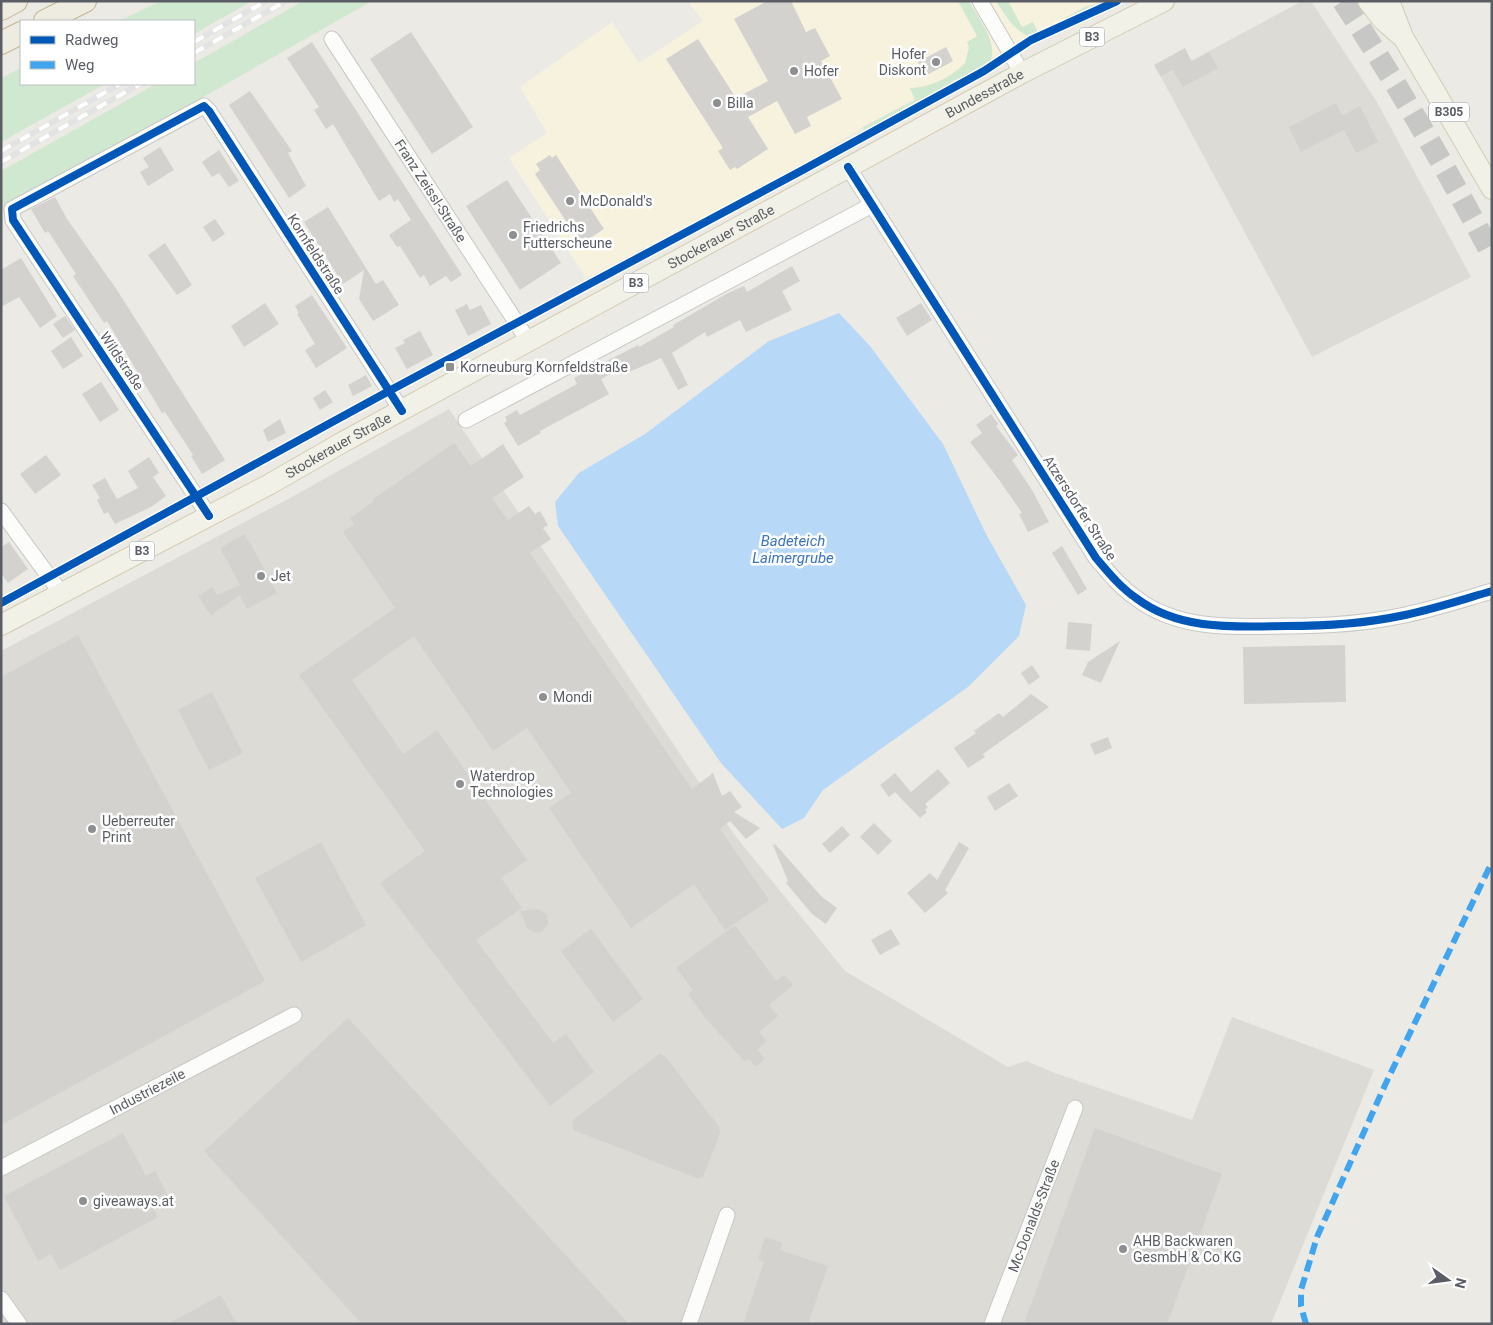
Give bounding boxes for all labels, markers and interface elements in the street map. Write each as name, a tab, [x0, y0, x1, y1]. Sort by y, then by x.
legend	[20, 20, 195, 85]
road number: B3	[1080, 28, 1104, 46]
text: Radweg	[65, 31, 119, 49]
place label: Hofer Diskont	[879, 46, 926, 78]
text: Weg	[65, 56, 94, 74]
marker: Hofer Diskont	[930, 56, 942, 68]
place label: Hofer	[804, 63, 839, 79]
marker: Hofer	[788, 65, 800, 77]
street label: Bundesstraße	[943, 66, 1026, 121]
place label: Billa	[727, 95, 754, 111]
marker: Billa	[711, 97, 723, 109]
road number: B305	[1429, 102, 1469, 121]
street label: Franz Zeissl-Straße	[391, 136, 470, 245]
place label: McDonald's	[580, 193, 653, 209]
marker: McDonald's	[564, 195, 576, 207]
street label: Stockerauer Straße	[665, 201, 777, 272]
street label: Kornfeldstraße	[284, 211, 348, 297]
place label: Friedrichs Futterscheune	[523, 219, 612, 251]
marker: Friedrichs Futterscheune	[507, 229, 519, 241]
road number: B3	[624, 274, 648, 292]
street label: Wildstraße	[97, 329, 147, 393]
place label: Korneuburg Kornfeldstraße	[460, 359, 628, 375]
marker: Korneuburg Kornfeldstraße	[444, 361, 456, 373]
street label: Stockerauer Straße	[282, 409, 394, 482]
street label: Atzersdorfer Straße	[1040, 453, 1120, 563]
water label: Badeteich Laimergrube	[752, 532, 834, 567]
road number: B3	[130, 542, 154, 560]
place label: Jet	[271, 568, 291, 584]
marker: Jet	[255, 570, 267, 582]
place label: Mondi	[553, 689, 592, 705]
marker: Mondi	[537, 691, 549, 703]
place label: Waterdrop Technologies	[470, 768, 553, 800]
marker: Waterdrop Technologies	[454, 778, 466, 790]
place label: Ueberreuter Print	[102, 813, 175, 845]
marker: Ueberreuter Print	[86, 823, 98, 835]
street label: Industriezeile	[107, 1065, 188, 1118]
street label: Mc-Donalds-Straße	[1005, 1157, 1062, 1274]
place label: giveaways.at	[93, 1193, 174, 1209]
marker: giveaways.at	[77, 1195, 89, 1207]
place label: AHB Backwaren GesmbH & Co KG	[1133, 1233, 1242, 1265]
marker: AHB Backwaren GesmbH & Co KG	[1117, 1243, 1129, 1255]
north arrow	[1423, 1255, 1473, 1305]
text: N	[1452, 1276, 1470, 1290]

